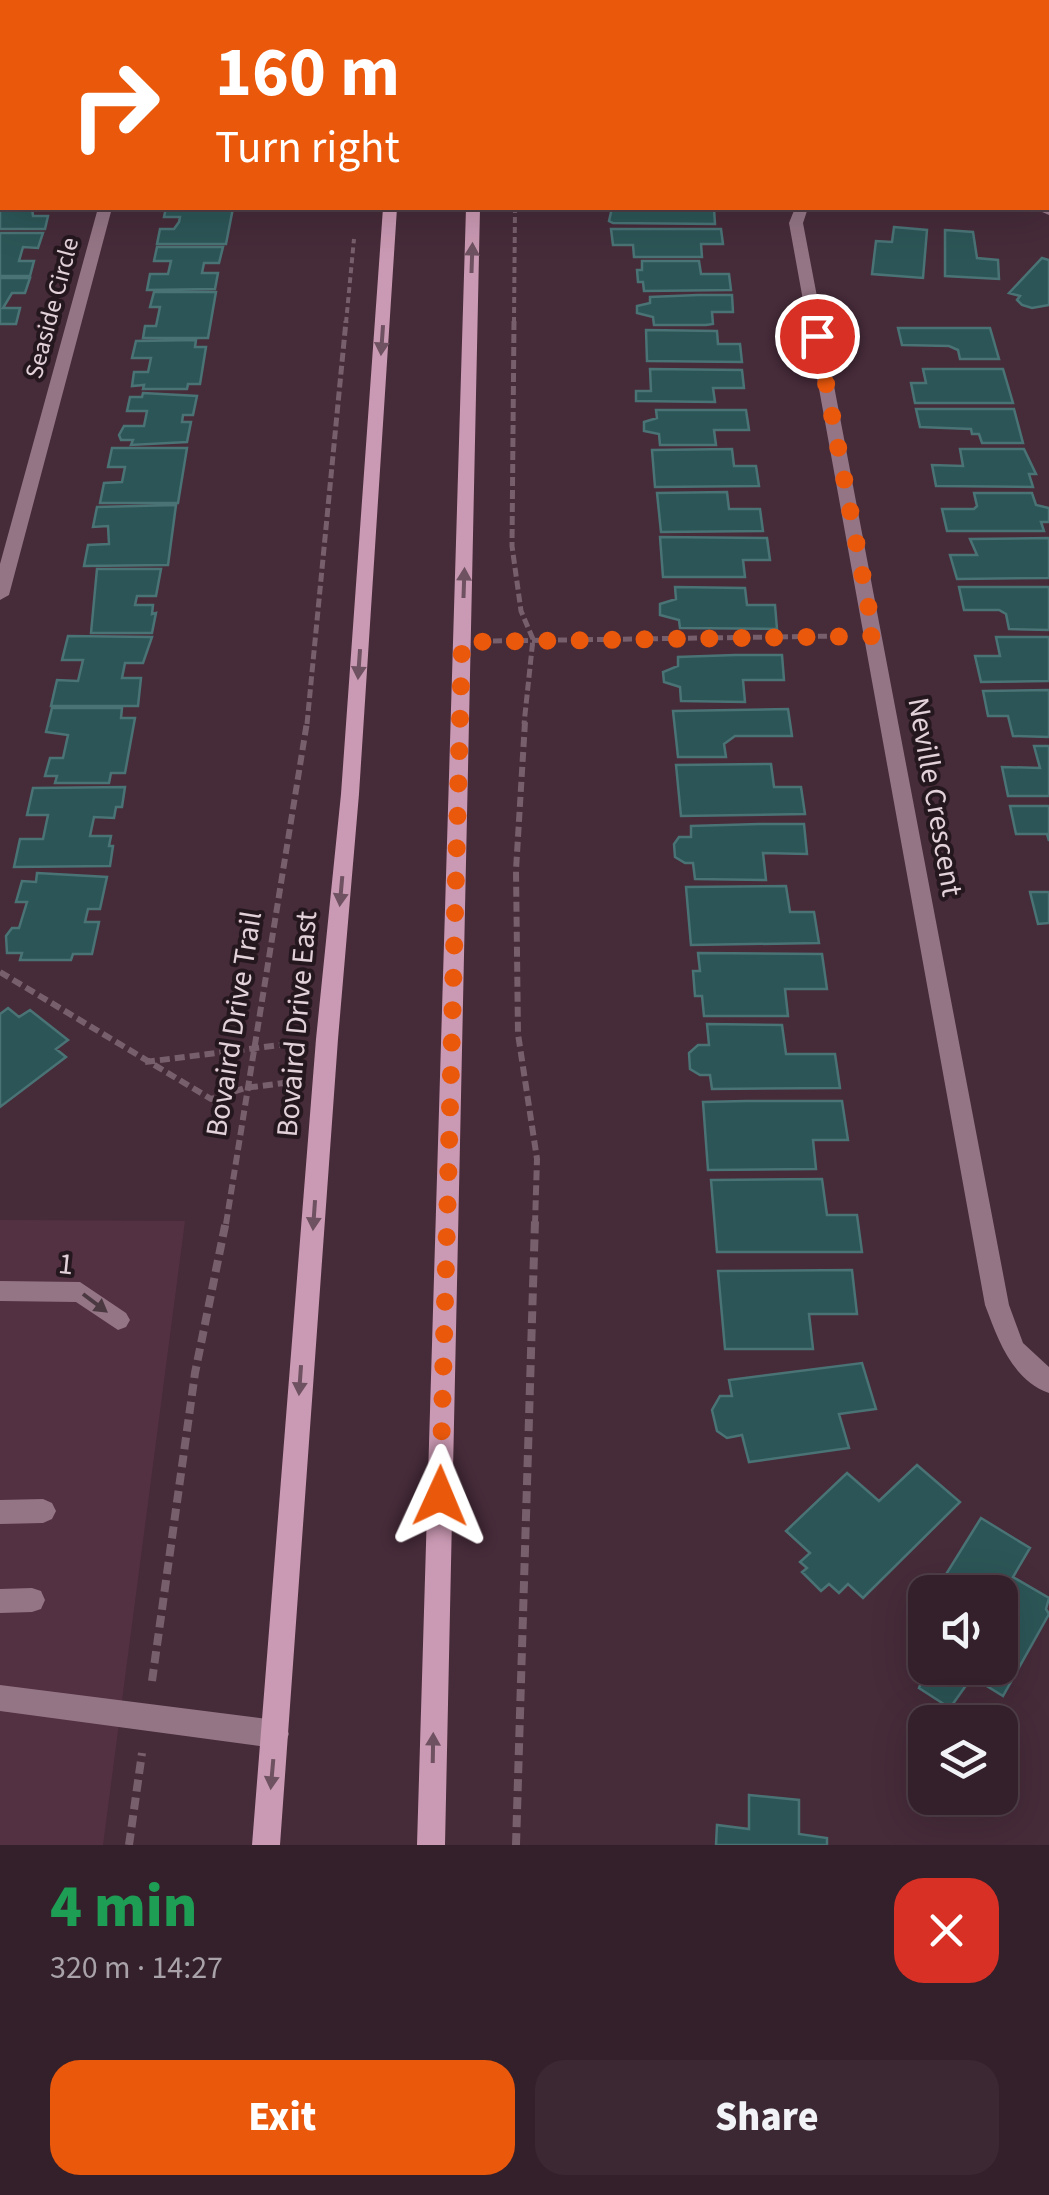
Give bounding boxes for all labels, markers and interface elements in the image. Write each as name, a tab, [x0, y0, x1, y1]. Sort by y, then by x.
text: 160 m	[215, 23, 400, 123]
icon: right	[50, 40, 180, 170]
text: Turn right	[215, 116, 400, 180]
street label: Seaside Circle	[16, 233, 88, 383]
one-way arrow	[465, 242, 481, 274]
pin	[775, 294, 860, 379]
icon: arrive	[790, 309, 845, 364]
one-way arrow	[373, 324, 389, 356]
one-way arrow	[456, 566, 472, 598]
one-way arrow	[351, 648, 367, 680]
street label: Neville Crescent	[896, 694, 974, 900]
one-way arrow	[332, 876, 348, 908]
street label: Bovaird Drive Trail	[195, 908, 273, 1140]
street label: Bovaird Drive East	[266, 909, 328, 1139]
one-way arrow	[306, 1200, 322, 1232]
street label: 1	[56, 1242, 76, 1286]
one-way arrow	[82, 1293, 108, 1313]
one-way arrow	[292, 1365, 308, 1397]
position arrow	[388, 1444, 492, 1548]
map controls	[908, 1575, 1018, 1815]
button: sound	[908, 1575, 1018, 1685]
button: layers	[908, 1705, 1018, 1815]
one-way arrow	[426, 1731, 442, 1763]
one-way arrow	[264, 1759, 280, 1791]
text: 4 min	[50, 1865, 197, 1950]
button: close	[894, 1878, 999, 1983]
text: 320 m · 14:27	[50, 1945, 223, 1991]
button: Exit	[50, 2060, 515, 2175]
button: Share	[535, 2060, 999, 2175]

